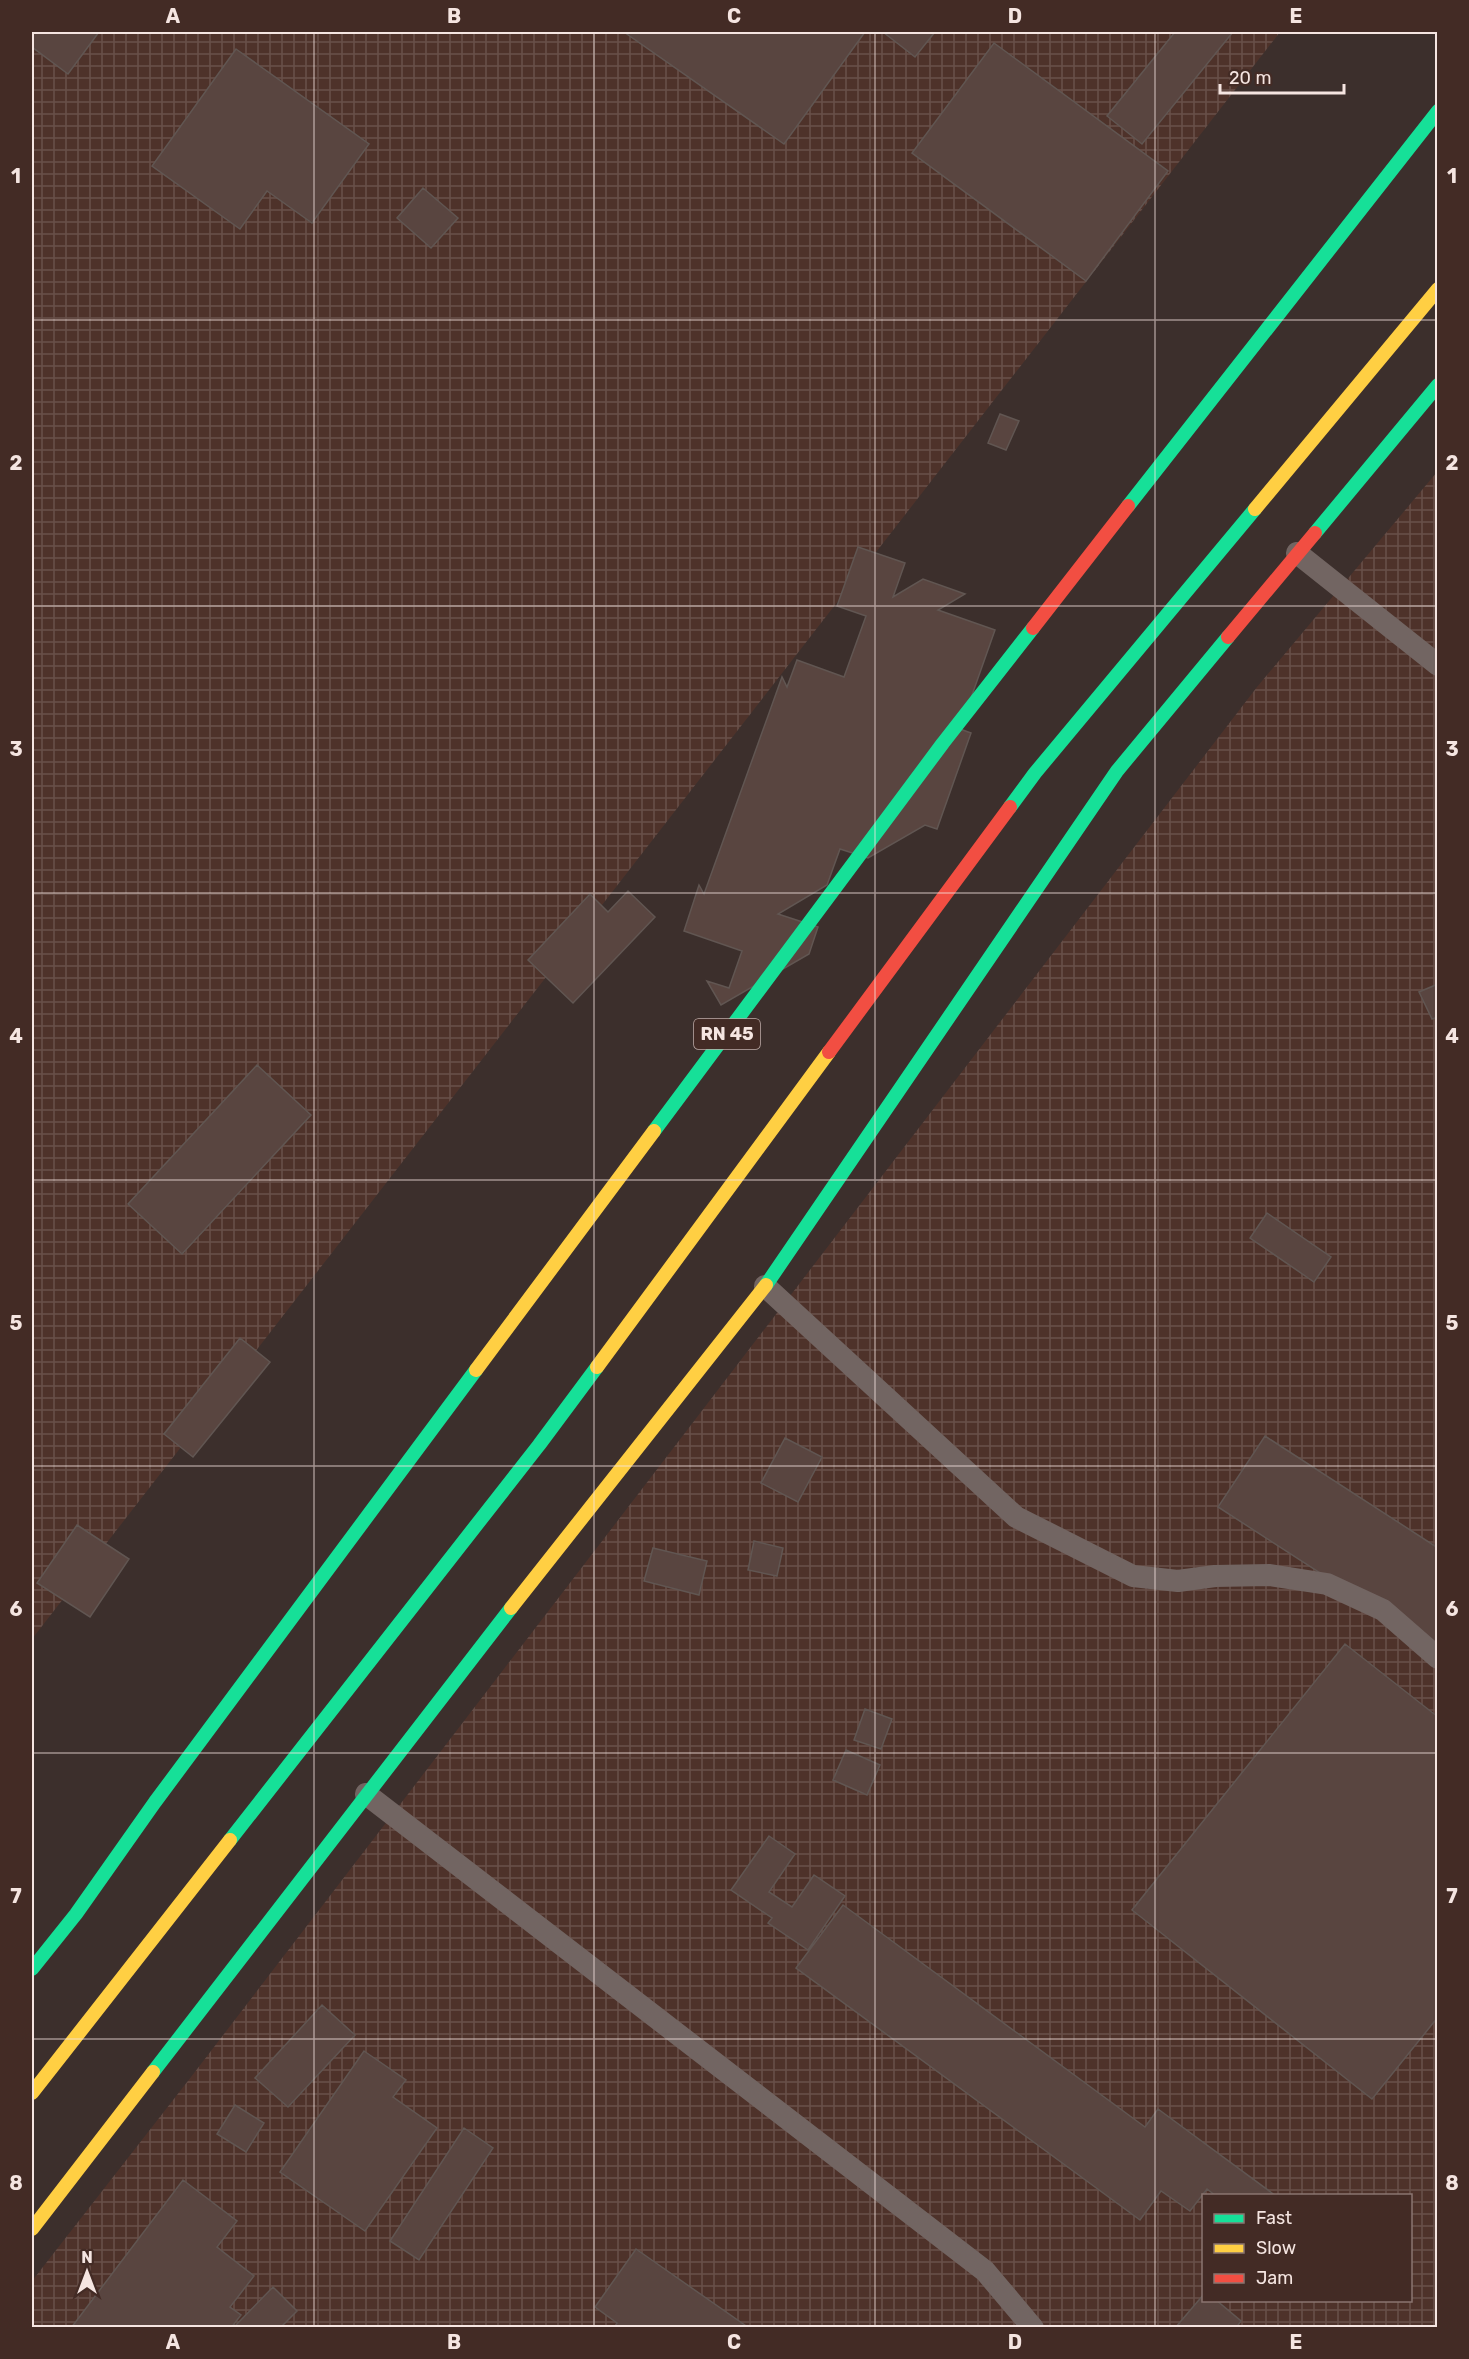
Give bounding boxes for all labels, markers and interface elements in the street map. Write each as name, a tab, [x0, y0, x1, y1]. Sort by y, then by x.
text: A	[166, 4, 181, 28]
text: B	[447, 4, 461, 28]
text: C	[727, 4, 741, 28]
text: D	[1008, 4, 1022, 28]
text: E	[1290, 4, 1302, 28]
scale bar	[1220, 57, 1344, 95]
text: 20 m	[1229, 67, 1271, 89]
text: 1	[11, 164, 21, 188]
text: 1	[1447, 164, 1457, 188]
text: 2	[10, 451, 23, 475]
text: 2	[1446, 451, 1459, 475]
text: 3	[9, 737, 23, 761]
text: 3	[1445, 737, 1459, 761]
road number: RN 45	[694, 1019, 760, 1049]
text: 4	[9, 1024, 23, 1048]
text: 4	[1445, 1024, 1459, 1048]
text: 5	[10, 1311, 23, 1335]
text: 5	[1446, 1311, 1459, 1335]
text: 6	[9, 1597, 23, 1621]
text: 6	[1445, 1597, 1459, 1621]
text: 7	[10, 1884, 22, 1908]
text: 7	[1446, 1884, 1458, 1908]
text: 8	[9, 2171, 23, 2195]
text: 8	[1445, 2171, 1459, 2195]
legend	[1202, 2194, 1412, 2302]
text: Fast	[1256, 2207, 1292, 2229]
text: Slow	[1256, 2237, 1296, 2259]
north arrow	[57, 2242, 117, 2302]
text: N	[81, 2248, 93, 2267]
text: Jam	[1256, 2267, 1293, 2289]
text: A	[166, 2330, 181, 2354]
text: B	[447, 2330, 461, 2354]
text: C	[727, 2330, 741, 2354]
text: D	[1008, 2330, 1022, 2354]
text: E	[1290, 2330, 1302, 2354]

